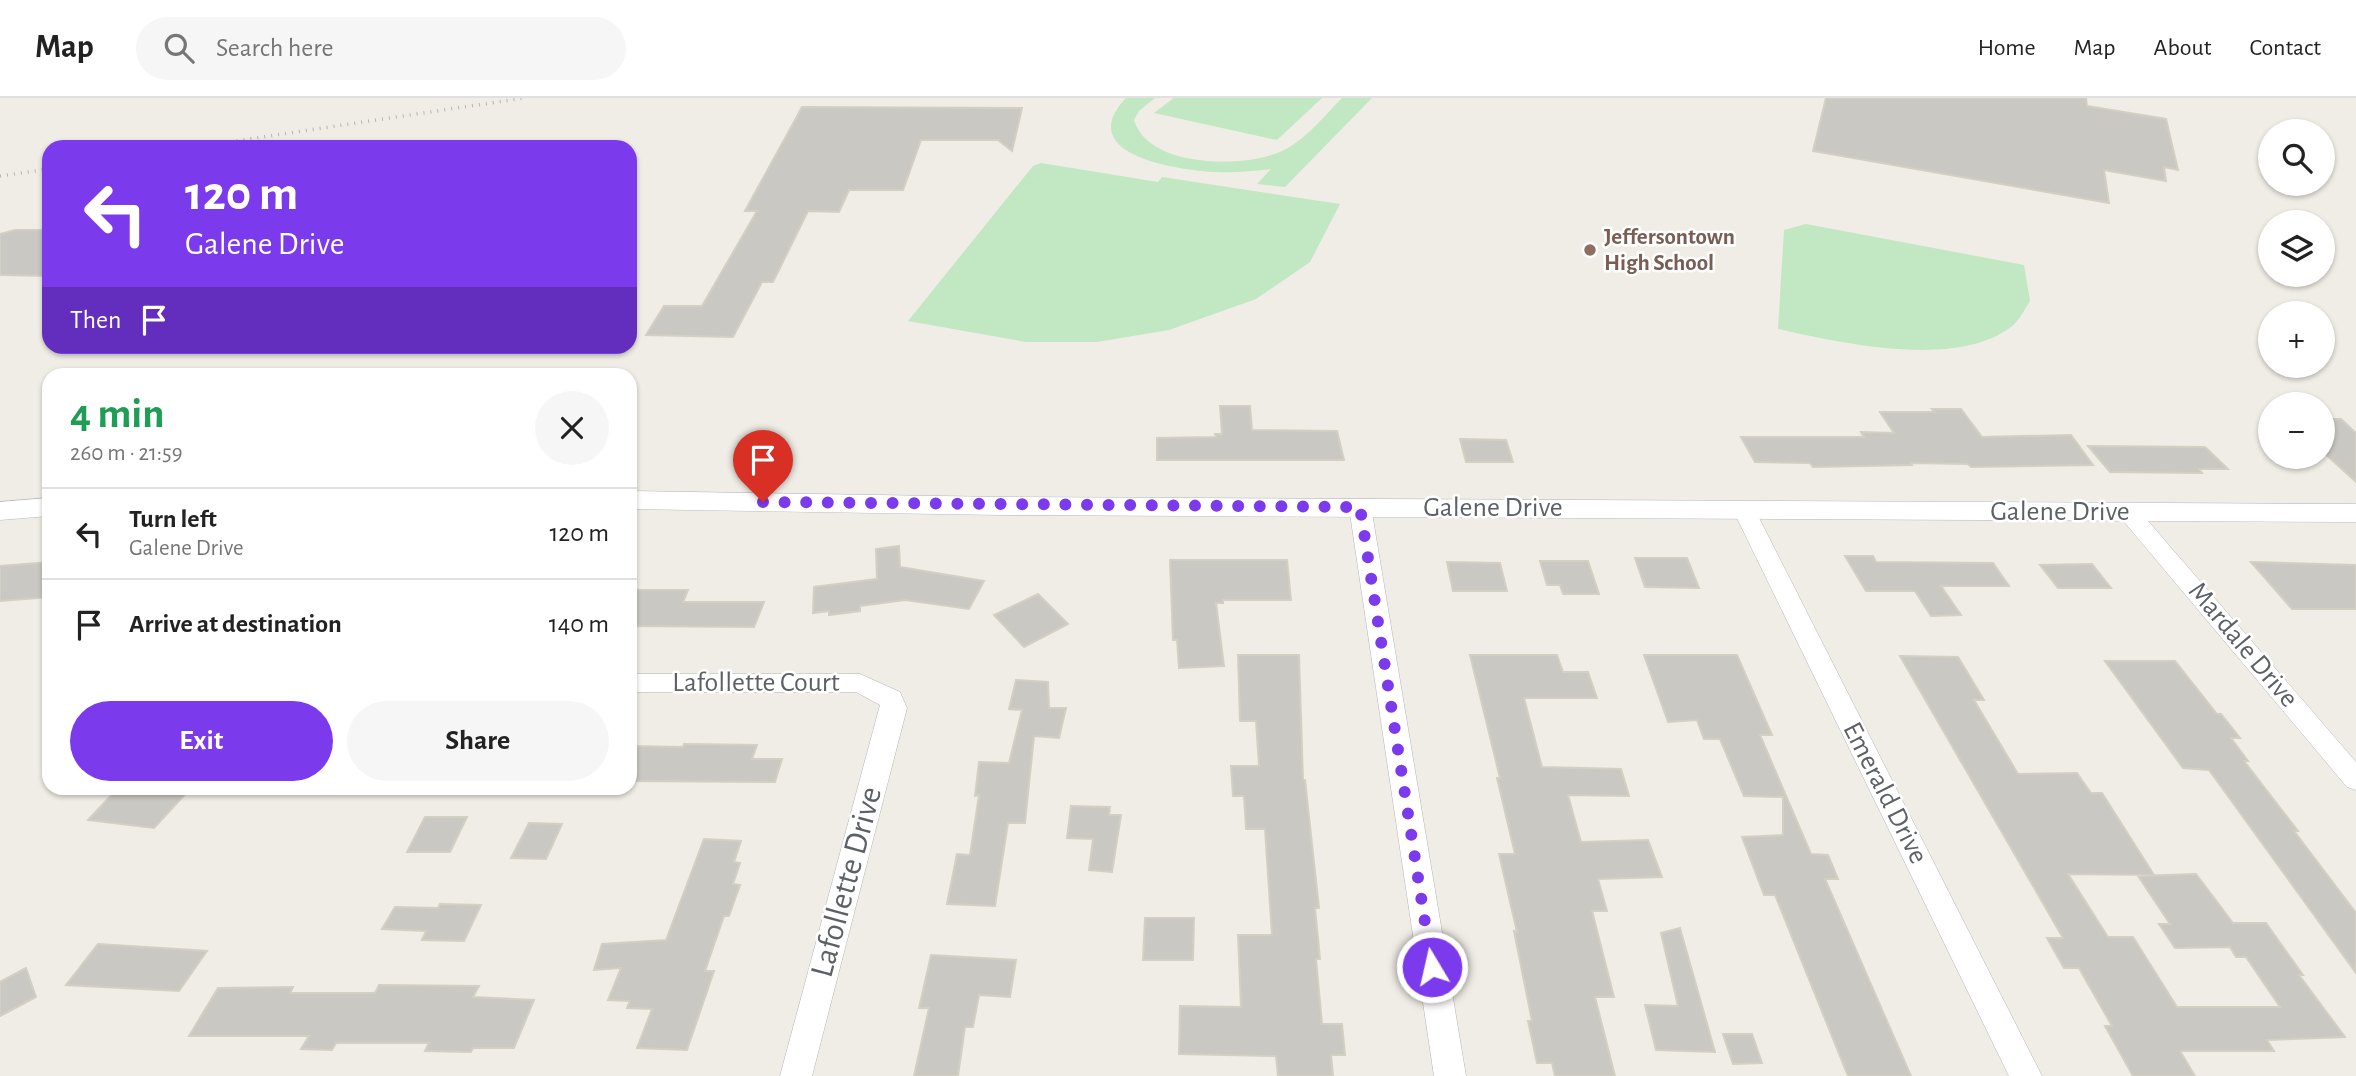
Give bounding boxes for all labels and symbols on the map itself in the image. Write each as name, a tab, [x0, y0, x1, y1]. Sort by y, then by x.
place label: Jeffersontown High School	[1604, 226, 1735, 275]
marker: Jeffersontown High School	[1582, 242, 1598, 258]
pin	[733, 430, 793, 502]
street label: Galene Drive	[1423, 494, 1563, 522]
street label: Galene Drive	[1990, 498, 2130, 526]
street label: Mardale Drive	[2183, 577, 2303, 713]
street label: Lafollette Court	[672, 669, 840, 697]
street label: Emerald Drive	[1837, 718, 1933, 868]
street label: Lafollette Drive	[806, 783, 888, 981]
position arrow	[1395, 930, 1469, 1004]

